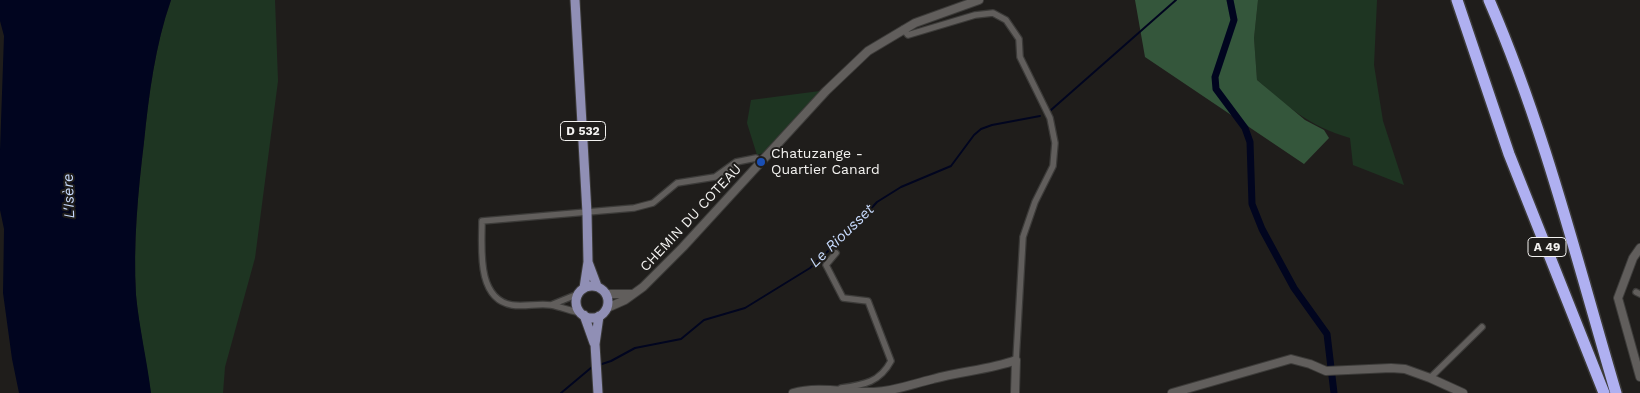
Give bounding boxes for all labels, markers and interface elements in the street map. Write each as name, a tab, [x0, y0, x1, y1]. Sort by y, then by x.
road number: D 532	[560, 122, 606, 140]
place label: Chatuzange - Quartier Canard	[771, 146, 880, 178]
marker: Chatuzange - Quartier Canard	[755, 156, 767, 168]
street label: CHEMIN DU COTEAU	[637, 161, 745, 275]
water label: L'Isère	[59, 173, 79, 219]
water label: Le Riousset	[806, 201, 878, 271]
road number: A 49	[1528, 238, 1566, 256]

